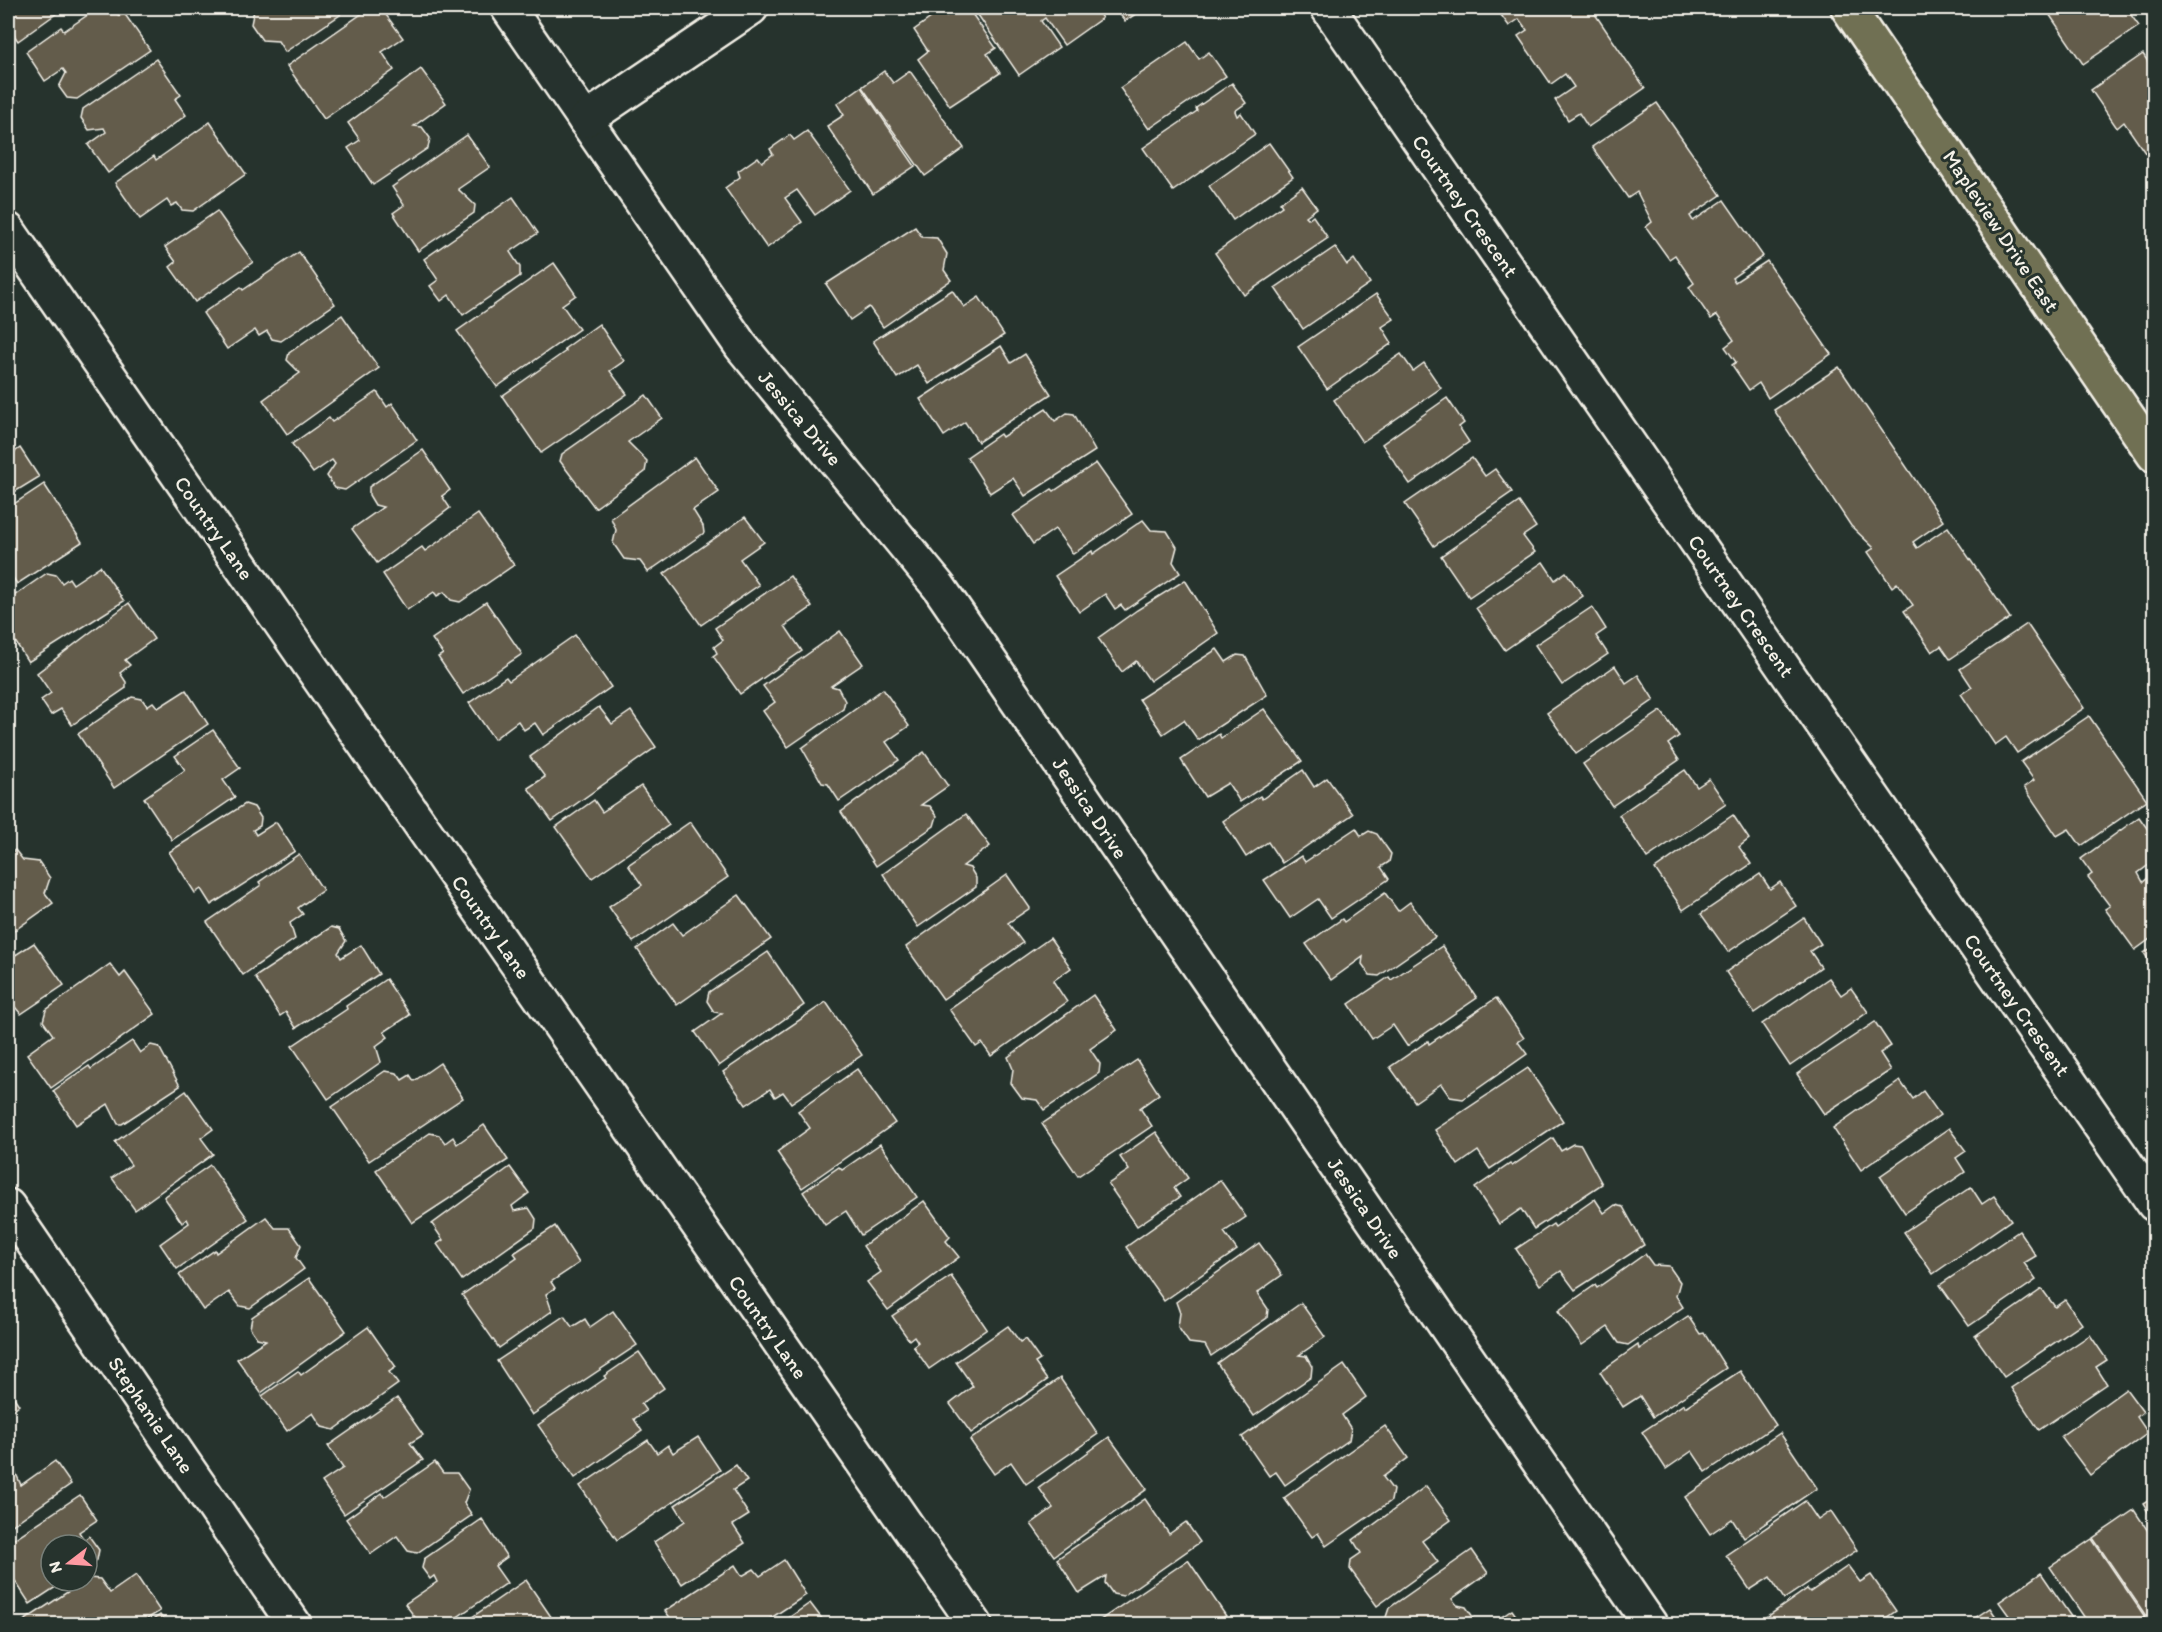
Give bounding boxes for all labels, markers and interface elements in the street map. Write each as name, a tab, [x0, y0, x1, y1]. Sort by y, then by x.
street label: Courtney Crescent	[1407, 130, 1524, 282]
street label: Mapleview Drive East	[1938, 145, 2065, 317]
street label: Jessica Drive	[753, 365, 848, 471]
street label: Country Lane	[169, 471, 259, 584]
street label: Courtney Crescent	[1683, 530, 1800, 682]
street label: Jessica Drive	[1047, 752, 1134, 863]
street label: Country Lane	[446, 870, 536, 983]
street label: Courtney Crescent	[1959, 929, 2076, 1081]
street label: Jessica Drive	[1322, 1152, 1409, 1263]
street label: Country Lane	[723, 1270, 813, 1383]
street label: Stephanie Lane	[103, 1351, 200, 1478]
north arrow	[39, 1533, 99, 1593]
text: N	[44, 1559, 66, 1575]

